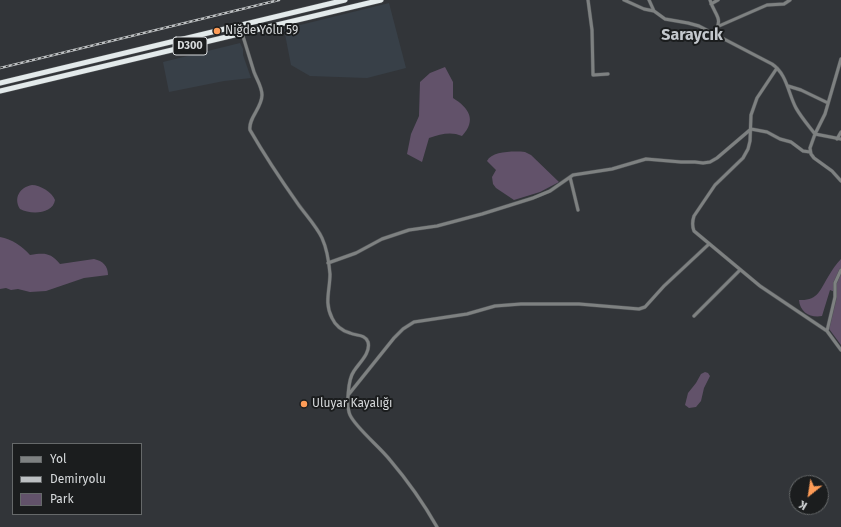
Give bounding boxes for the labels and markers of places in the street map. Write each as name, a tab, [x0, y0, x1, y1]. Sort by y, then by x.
place label: Niğde Yolu 59	[225, 24, 298, 38]
marker: Niğde Yolu 59	[212, 26, 222, 36]
place label: Uluyar Kayalığı	[312, 397, 392, 411]
marker: Uluyar Kayalığı	[299, 399, 309, 409]

